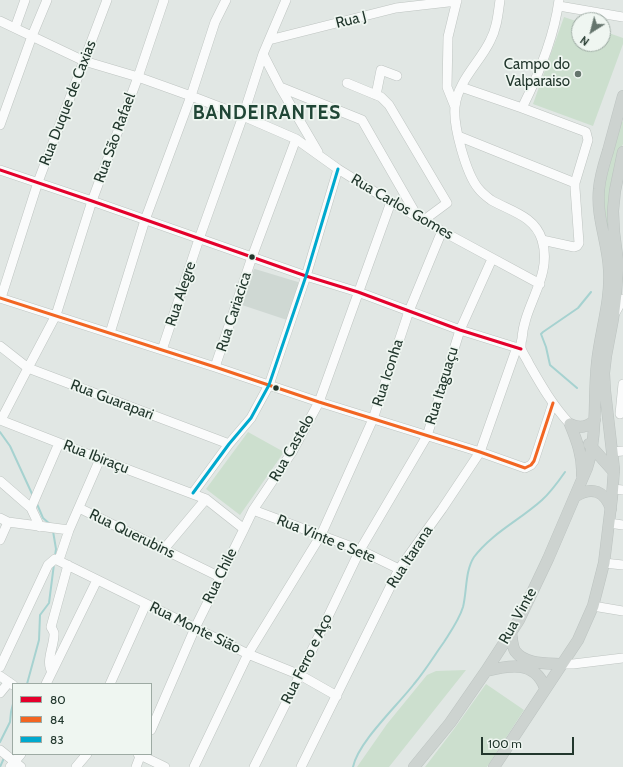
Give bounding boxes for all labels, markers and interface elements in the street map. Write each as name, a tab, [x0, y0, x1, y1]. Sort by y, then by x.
street label: Rua J	[334, 8, 368, 32]
north arrow	[571, 12, 611, 52]
text: N	[577, 33, 592, 49]
street label: Rua Duque de Caxias	[36, 38, 100, 168]
place label: Campo do Valparaiso	[504, 56, 570, 91]
marker: Campo do Valparaiso	[573, 69, 583, 79]
street label: Rua São Rafael	[90, 91, 140, 185]
district label: BANDEIRANTES	[193, 102, 341, 124]
street label: Rua Carlos Gomes	[348, 170, 456, 244]
unlabelled marker	[247, 252, 257, 262]
street label: Rua Alegre	[162, 259, 200, 329]
street label: Rua Cariacica	[213, 270, 255, 354]
street label: Rua Iconha	[369, 337, 407, 409]
street label: Rua Itaguaçu	[422, 345, 462, 427]
street label: Rua Guarapari	[68, 376, 156, 424]
unlabelled marker	[271, 383, 281, 393]
street label: Rua Castelo	[266, 411, 318, 485]
street label: Rua Ibiraçu	[61, 436, 131, 478]
street label: Rua Querubins	[86, 506, 178, 562]
street label: Rua Vinte e Sete	[274, 511, 378, 567]
street label: Rua Itarana	[383, 522, 437, 592]
street label: Rua Chile	[199, 546, 241, 606]
street label: Rua Vinte	[495, 585, 541, 647]
street label: Rua Monte Sião	[146, 598, 244, 658]
street label: Rua Ferro e Aço	[277, 611, 337, 707]
legend	[12, 683, 152, 755]
text: 80	[50, 692, 66, 707]
text: 84	[50, 712, 64, 727]
scale bar	[483, 729, 576, 755]
text: 83	[50, 732, 64, 747]
text: 100 m	[488, 736, 522, 751]

